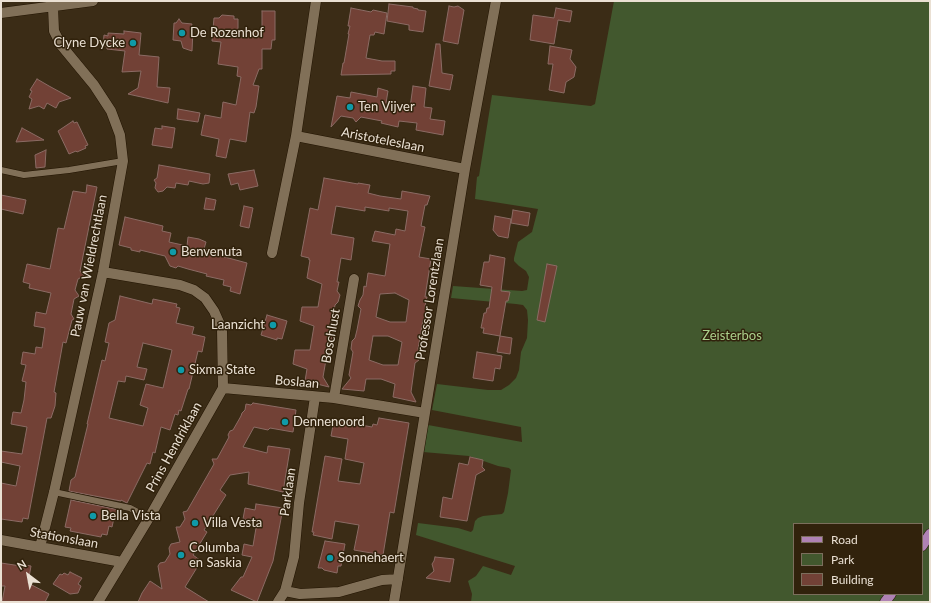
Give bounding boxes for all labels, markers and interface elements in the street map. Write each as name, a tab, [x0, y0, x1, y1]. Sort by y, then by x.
place label: De Rozenhof	[190, 25, 264, 41]
marker: De Rozenhof	[177, 28, 187, 38]
place label: Clyne Dycke	[53, 35, 125, 51]
marker: Clyne Dycke	[128, 38, 138, 48]
place label: Ten Vijver	[358, 99, 415, 115]
marker: Ten Vijver	[345, 102, 355, 112]
street label: Aristoteleslaan	[340, 124, 426, 156]
street label: Pauw van Wieldrechtlaan	[68, 193, 110, 339]
street label: Professor Lorentzlaan	[413, 237, 447, 361]
place label: Benvenuta	[181, 244, 242, 260]
marker: Benvenuta	[168, 247, 178, 257]
street label: Boschlust	[319, 307, 343, 365]
place label: Laanzicht	[211, 317, 265, 333]
marker: Laanzicht	[268, 320, 278, 330]
park label: Zeisterbos	[702, 328, 762, 344]
place label: Sixma State	[189, 362, 255, 378]
marker: Sixma State	[176, 365, 186, 375]
street label: Boslaan	[274, 372, 320, 392]
street label: Prins Hendriklaan	[143, 399, 205, 495]
place label: Dennenoord	[293, 414, 365, 430]
marker: Dennenoord	[280, 417, 290, 427]
street label: Parklaan	[277, 467, 299, 517]
place label: Bella Vista	[101, 508, 161, 524]
marker: Bella Vista	[88, 511, 98, 521]
place label: Villa Vesta	[203, 515, 262, 531]
marker: Villa Vesta	[190, 518, 200, 528]
legend	[793, 523, 923, 595]
street label: Stationslaan	[29, 524, 99, 552]
text: Road	[831, 532, 858, 547]
place label: Columba en Saskia	[189, 540, 242, 571]
marker: Columba en Saskia	[176, 550, 186, 560]
place label: Sonnehaert	[338, 550, 404, 566]
text: Park	[831, 552, 854, 567]
marker: Sonnehaert	[325, 553, 335, 563]
north arrow	[8, 555, 48, 595]
text: N	[14, 557, 28, 572]
text: Building	[831, 572, 874, 587]

